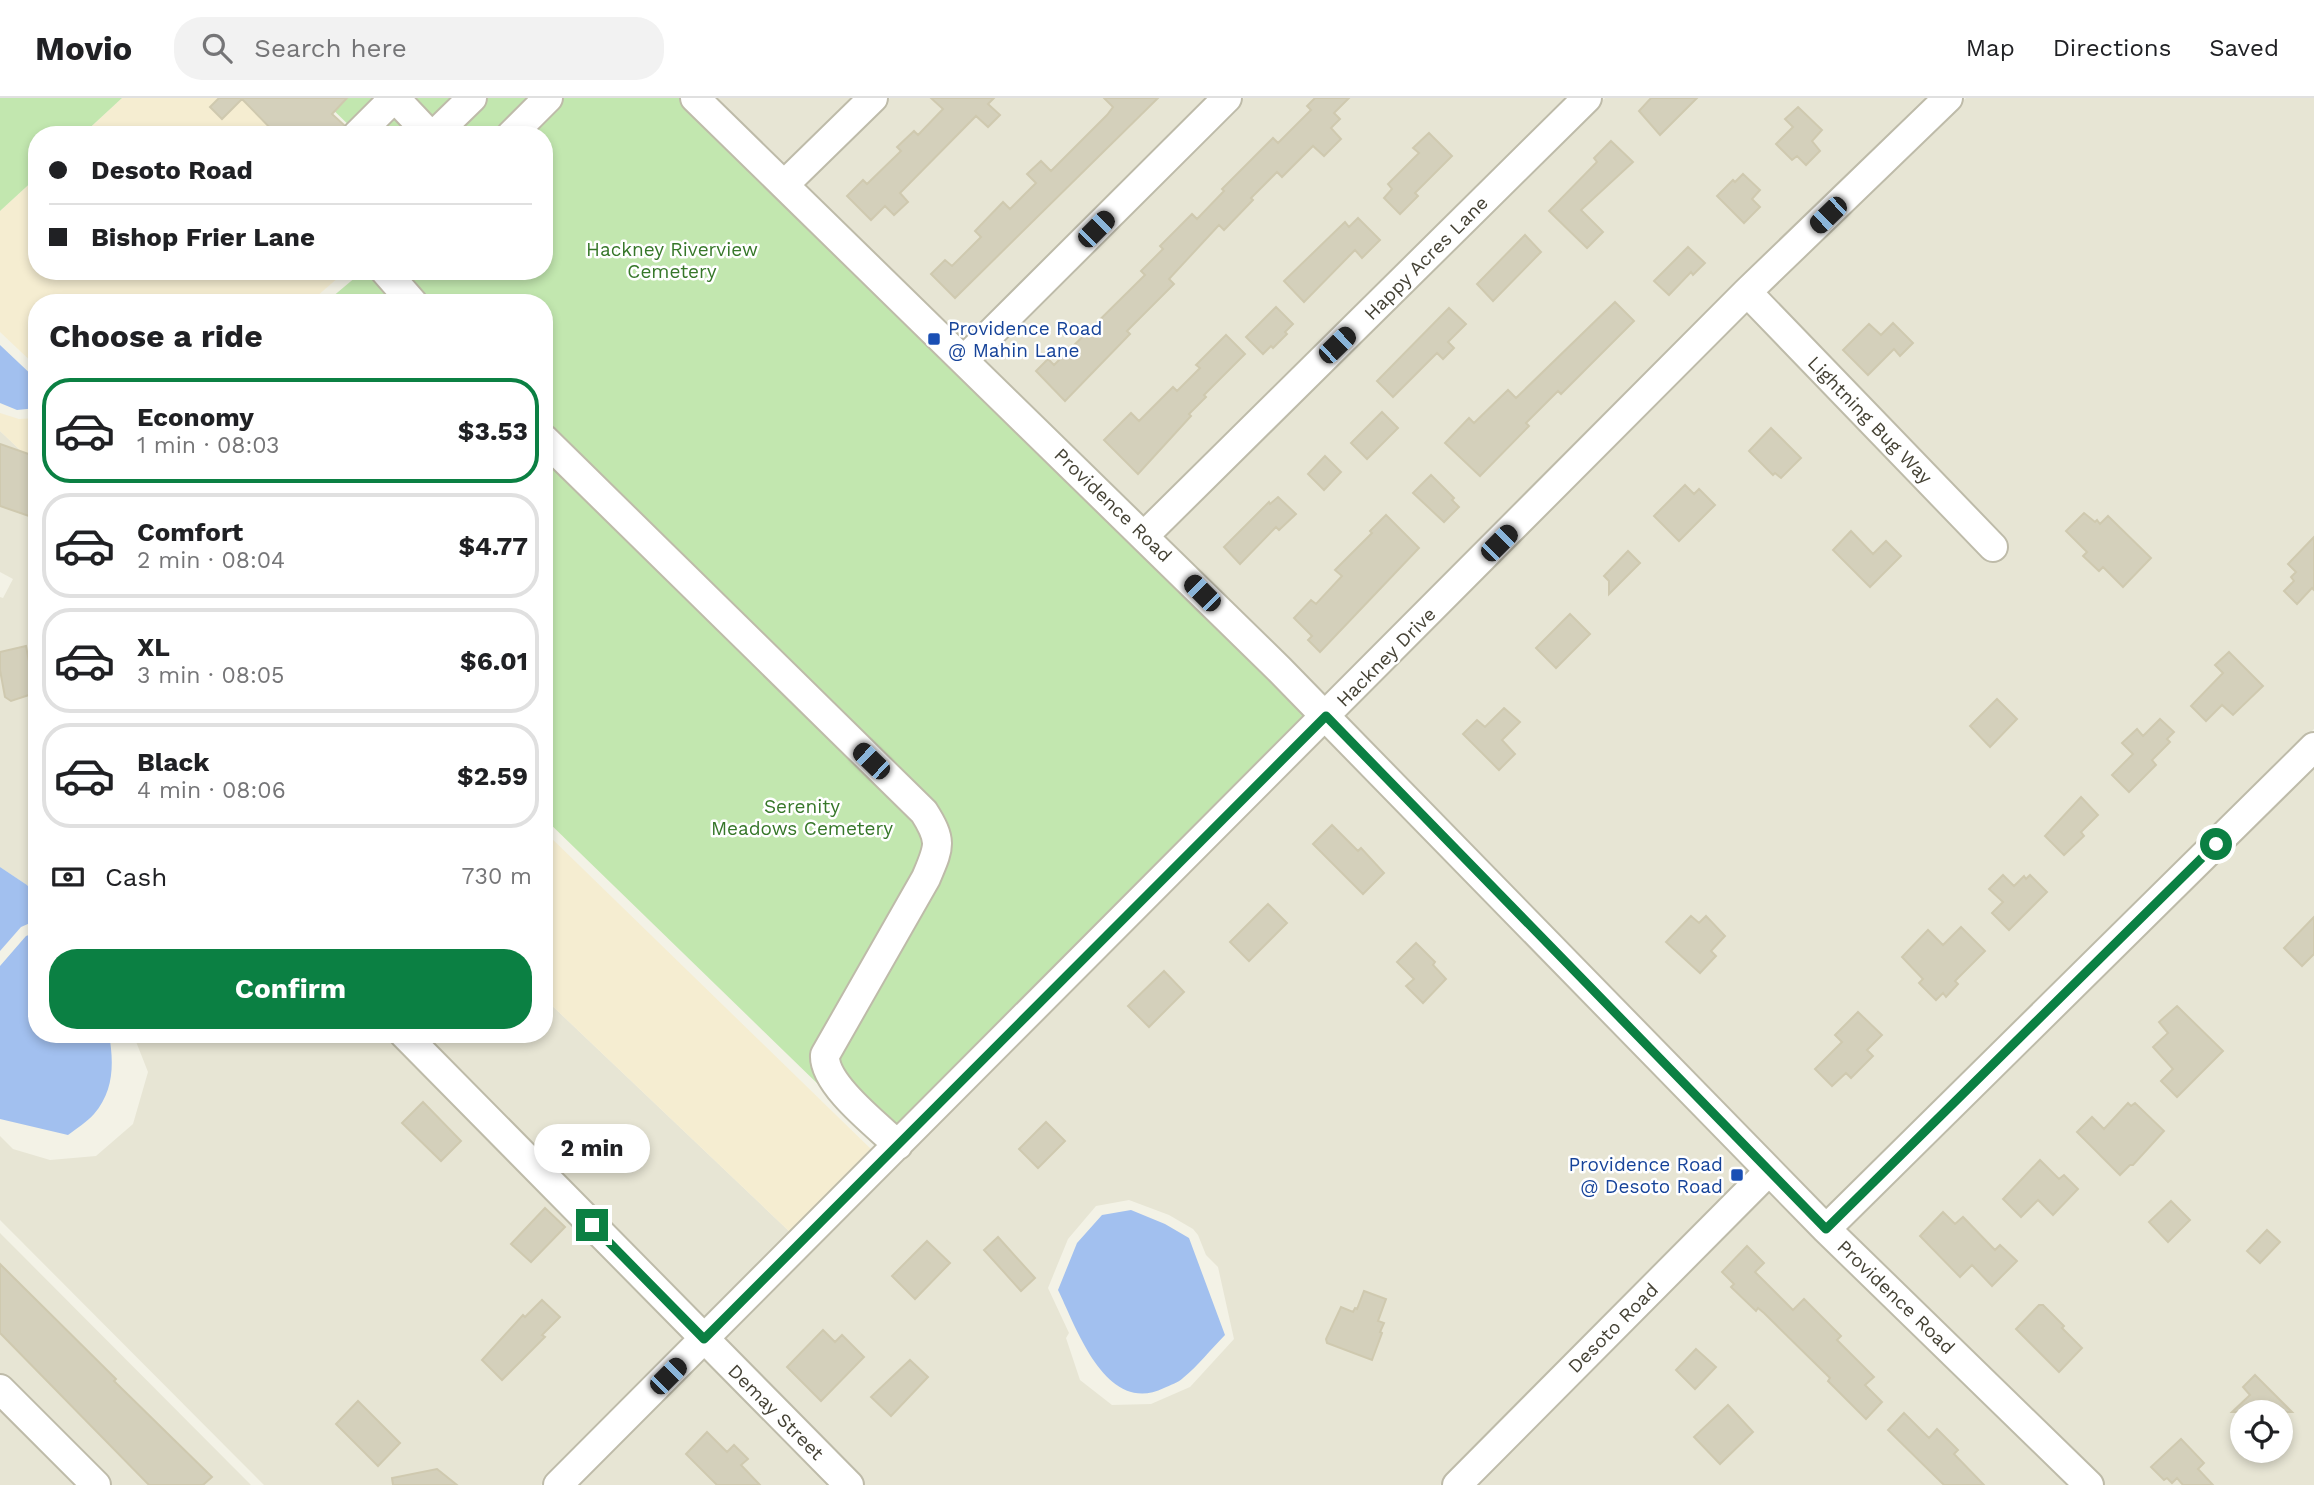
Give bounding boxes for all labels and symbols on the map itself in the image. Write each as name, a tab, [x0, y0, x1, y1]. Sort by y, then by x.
street label: Happy Acres Lane	[1359, 191, 1493, 325]
car	[1806, 193, 1851, 237]
car	[1074, 207, 1119, 251]
park label: Hackney Riverview Cemetery	[586, 238, 758, 283]
place label: Providence Road @ Mahin Lane	[948, 317, 1102, 362]
car	[1315, 323, 1360, 367]
marker: Providence Road @ Mahin Lane	[926, 331, 942, 347]
street label: Lightning Bug Way	[1803, 351, 1937, 489]
street label: Providence Road	[1049, 443, 1177, 567]
car	[1477, 521, 1522, 565]
car	[1180, 571, 1225, 615]
street label: Hackney Drive	[1331, 602, 1441, 712]
car	[849, 739, 894, 783]
park label: Serenity Meadows Cemetery	[711, 795, 893, 840]
route start	[2200, 828, 2232, 860]
callout: 2 min	[534, 1124, 650, 1172]
place label: Providence Road @ Desoto Road	[1569, 1153, 1723, 1198]
marker: Providence Road @ Desoto Road	[1729, 1167, 1745, 1183]
route end	[576, 1209, 608, 1241]
street label: Providence Road	[1832, 1235, 1960, 1359]
street label: Desoto Road	[1563, 1278, 1663, 1378]
car	[646, 1354, 691, 1398]
street label: Demay Street	[723, 1359, 829, 1465]

